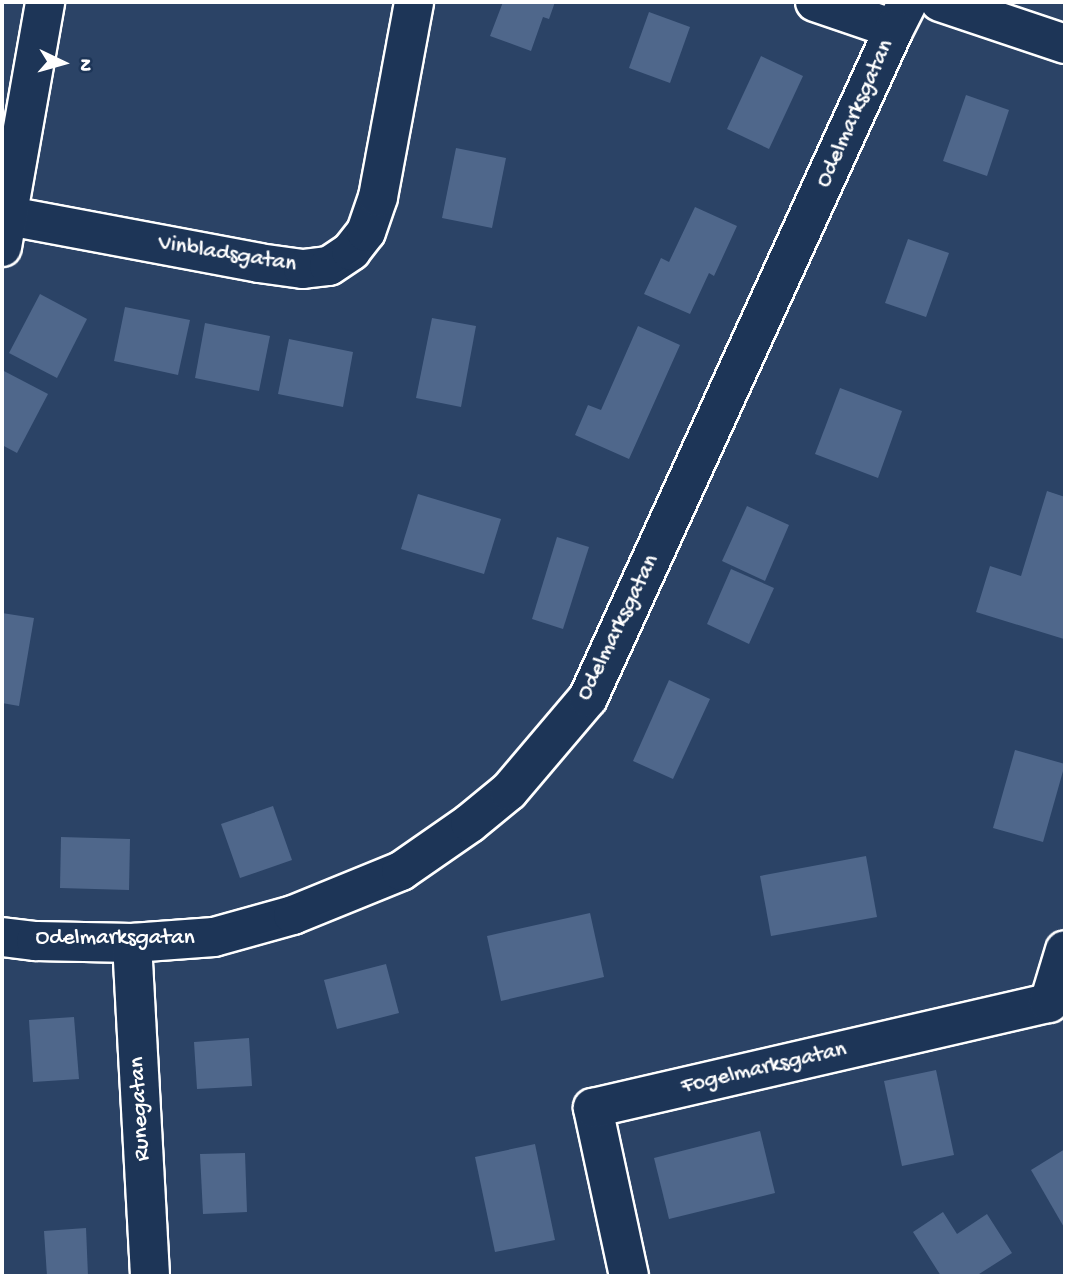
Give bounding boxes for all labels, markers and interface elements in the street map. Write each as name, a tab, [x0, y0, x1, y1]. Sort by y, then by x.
north arrow	[28, 28, 98, 98]
street label: Odelmarksgatan	[811, 36, 901, 192]
text: N	[72, 58, 96, 72]
street label: Vinbladsgatan	[156, 230, 298, 280]
street label: Odelmarksgatan	[572, 550, 666, 706]
street label: Odelmarksgatan	[35, 925, 195, 953]
street label: Fogelmarksgatan	[679, 1037, 849, 1101]
street label: Runegatan	[124, 1056, 158, 1162]

